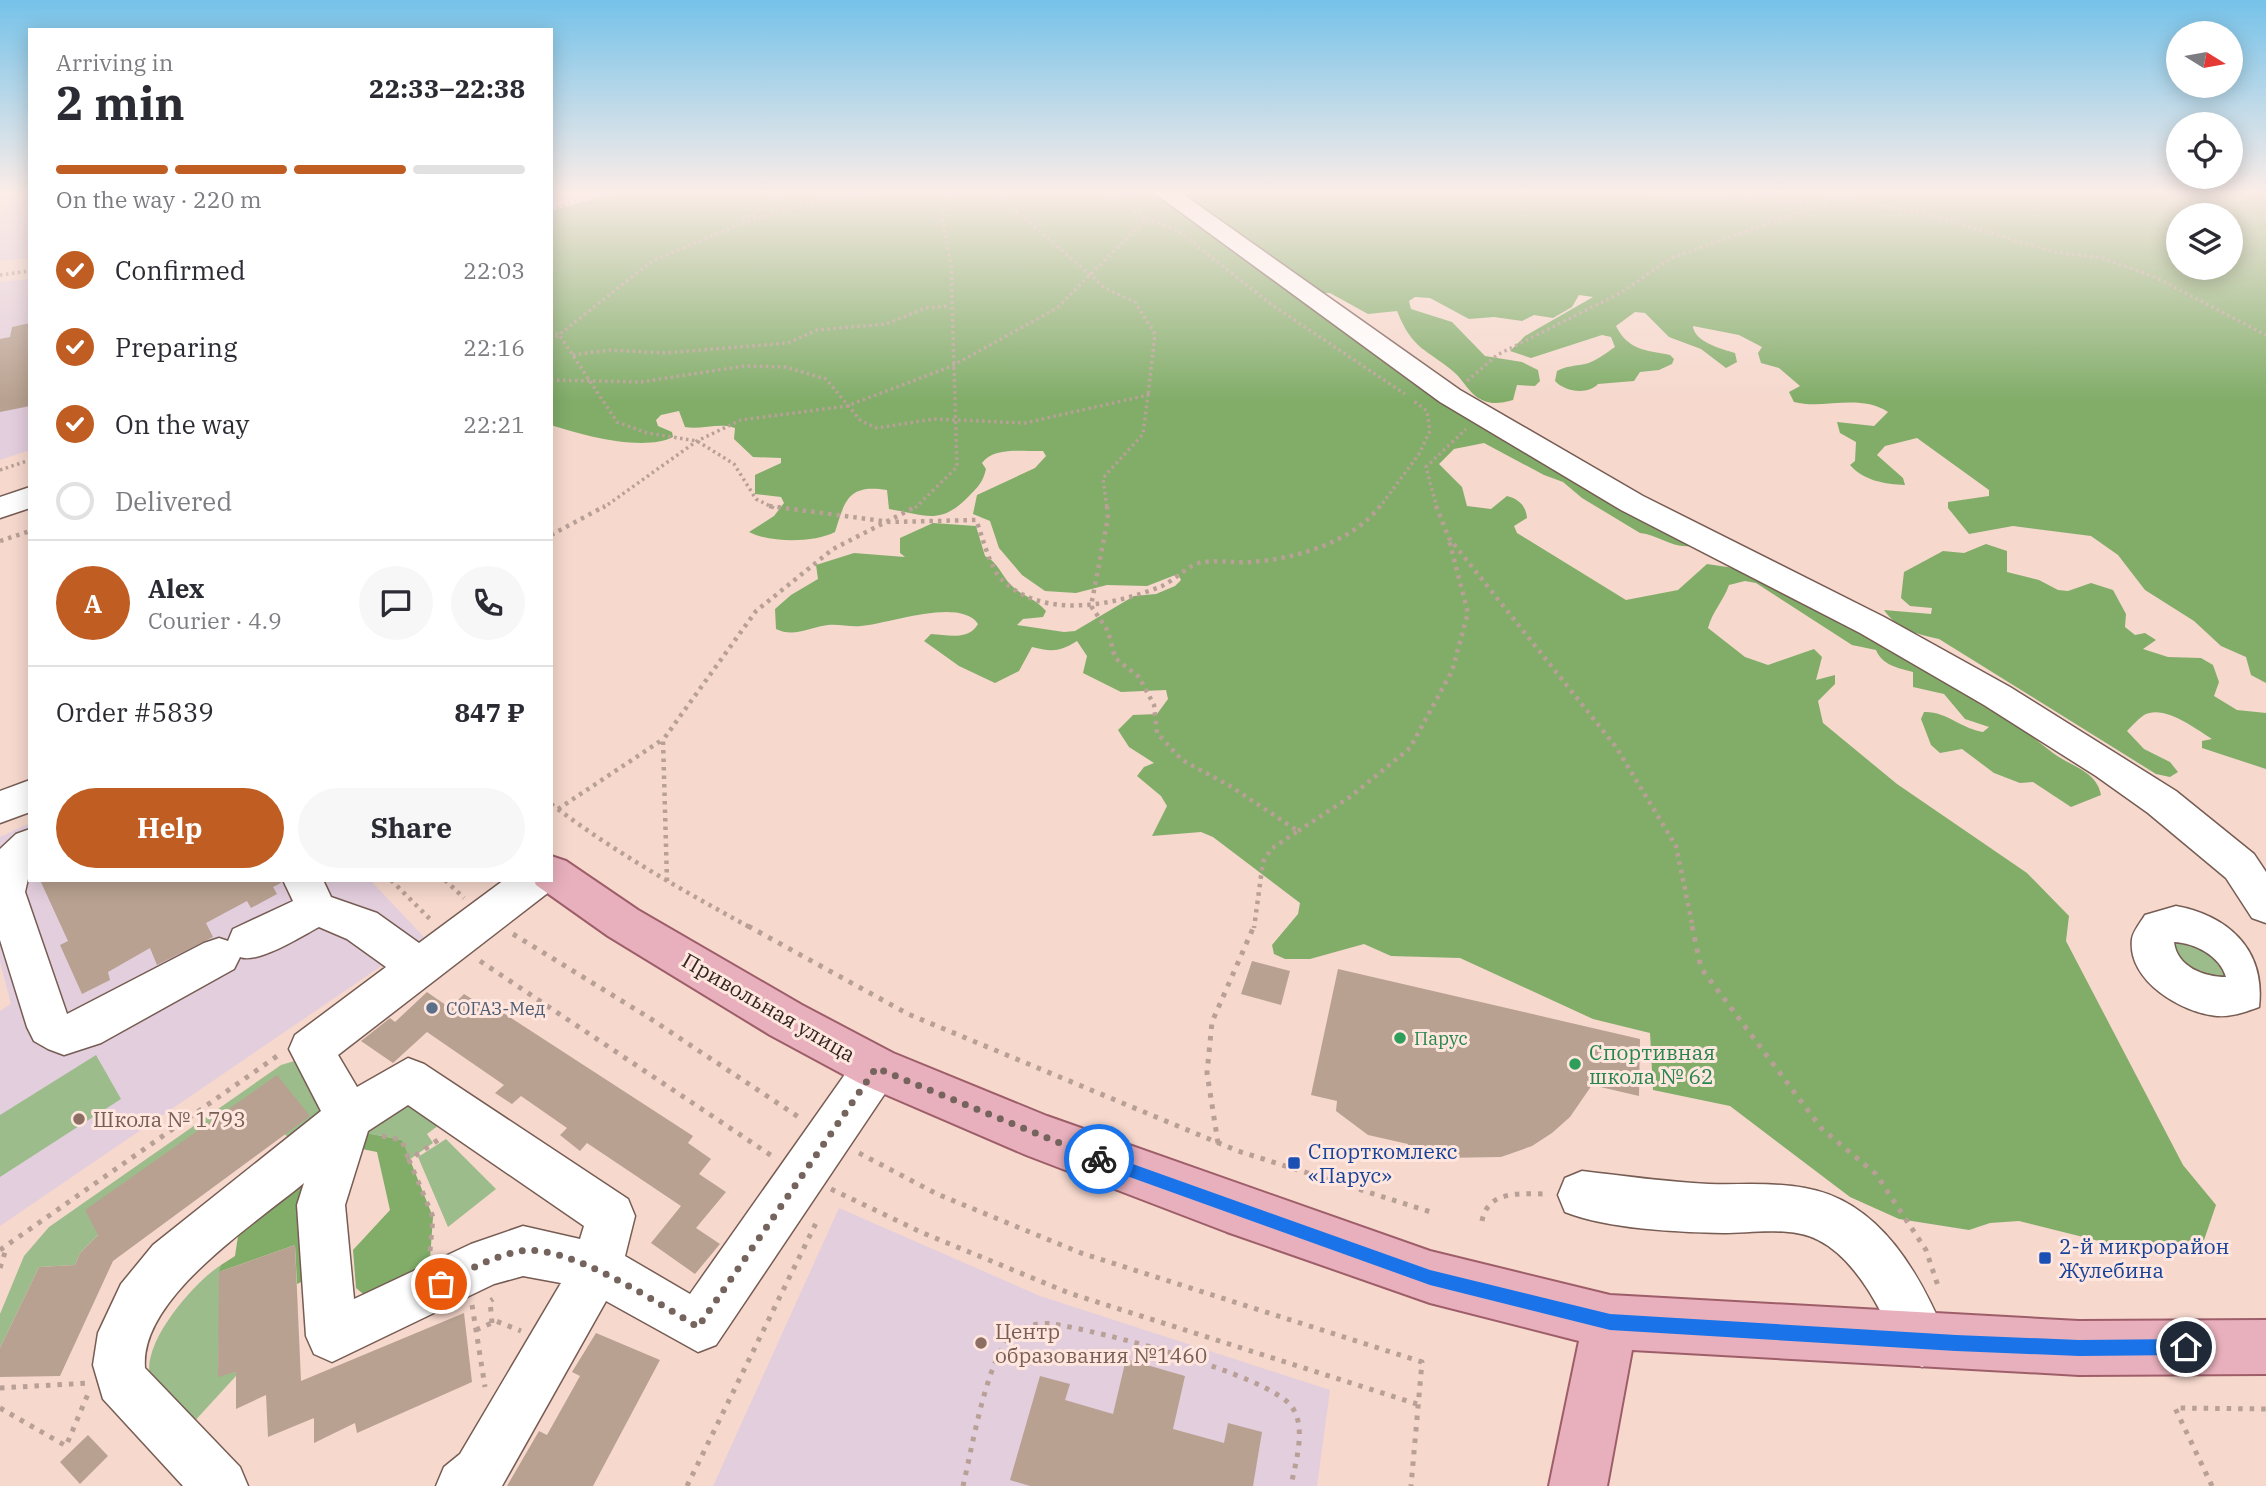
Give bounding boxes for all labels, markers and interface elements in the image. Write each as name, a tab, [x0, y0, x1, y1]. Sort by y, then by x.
north arrow	[2166, 21, 2244, 98]
map controls	[2166, 21, 2243, 280]
text: Arriving in	[56, 47, 173, 77]
text: 22:33–22:38	[369, 71, 525, 105]
text: 2 min	[56, 73, 185, 133]
button: locate	[2166, 112, 2243, 189]
text: On the way · 220 m	[56, 184, 262, 214]
button: layers	[2166, 203, 2243, 280]
icon: check	[56, 251, 94, 289]
text: Confirmed	[115, 253, 246, 287]
text: 22:03	[463, 255, 525, 285]
icon: check	[56, 328, 94, 366]
text: Preparing	[115, 330, 237, 364]
text: 22:16	[463, 332, 525, 362]
icon: check	[56, 405, 94, 443]
text: On the way	[115, 407, 249, 441]
text: 22:21	[463, 409, 525, 439]
text: Delivered	[115, 484, 232, 518]
button: chat	[359, 566, 433, 640]
button: phone	[451, 566, 525, 640]
text: Alex	[148, 571, 204, 605]
text: A	[84, 586, 102, 620]
text: Courier · 4.9	[148, 605, 282, 635]
text: Order #5839	[56, 695, 214, 729]
text: 847 ₽	[454, 695, 525, 729]
button: Help	[56, 788, 284, 868]
button: Share	[298, 788, 525, 868]
street label: Привольная улица	[677, 946, 861, 1068]
place label: СОГАЗ-Мед	[446, 997, 545, 1020]
marker: СОГАЗ-Мед	[424, 1000, 440, 1016]
place label: Парус	[1414, 1027, 1468, 1050]
marker: Парус	[1392, 1030, 1408, 1046]
place label: Спортивная школа № 62	[1589, 1038, 1715, 1090]
marker: Спортивная школа № 62	[1567, 1056, 1583, 1072]
place label: Школа № 1793	[93, 1105, 246, 1133]
marker: Школа № 1793	[71, 1111, 87, 1127]
courier	[1064, 1124, 1134, 1194]
place label: Спорткомлекс «Парус»	[1308, 1137, 1458, 1189]
icon: bike	[1080, 1140, 1118, 1178]
marker: Спорткомлекс «Парус»	[1286, 1155, 1302, 1171]
place label: 2-й микрорайон Жулебина	[2059, 1232, 2229, 1284]
marker: 2-й микрорайон Жулебина	[2037, 1250, 2053, 1266]
pin	[411, 1254, 471, 1314]
icon: bag	[422, 1265, 460, 1303]
place label: Центр образования №1460	[995, 1317, 1207, 1369]
pin	[2156, 1317, 2216, 1377]
icon: home	[2167, 1328, 2205, 1366]
marker: Центр образования №1460	[973, 1335, 989, 1351]

